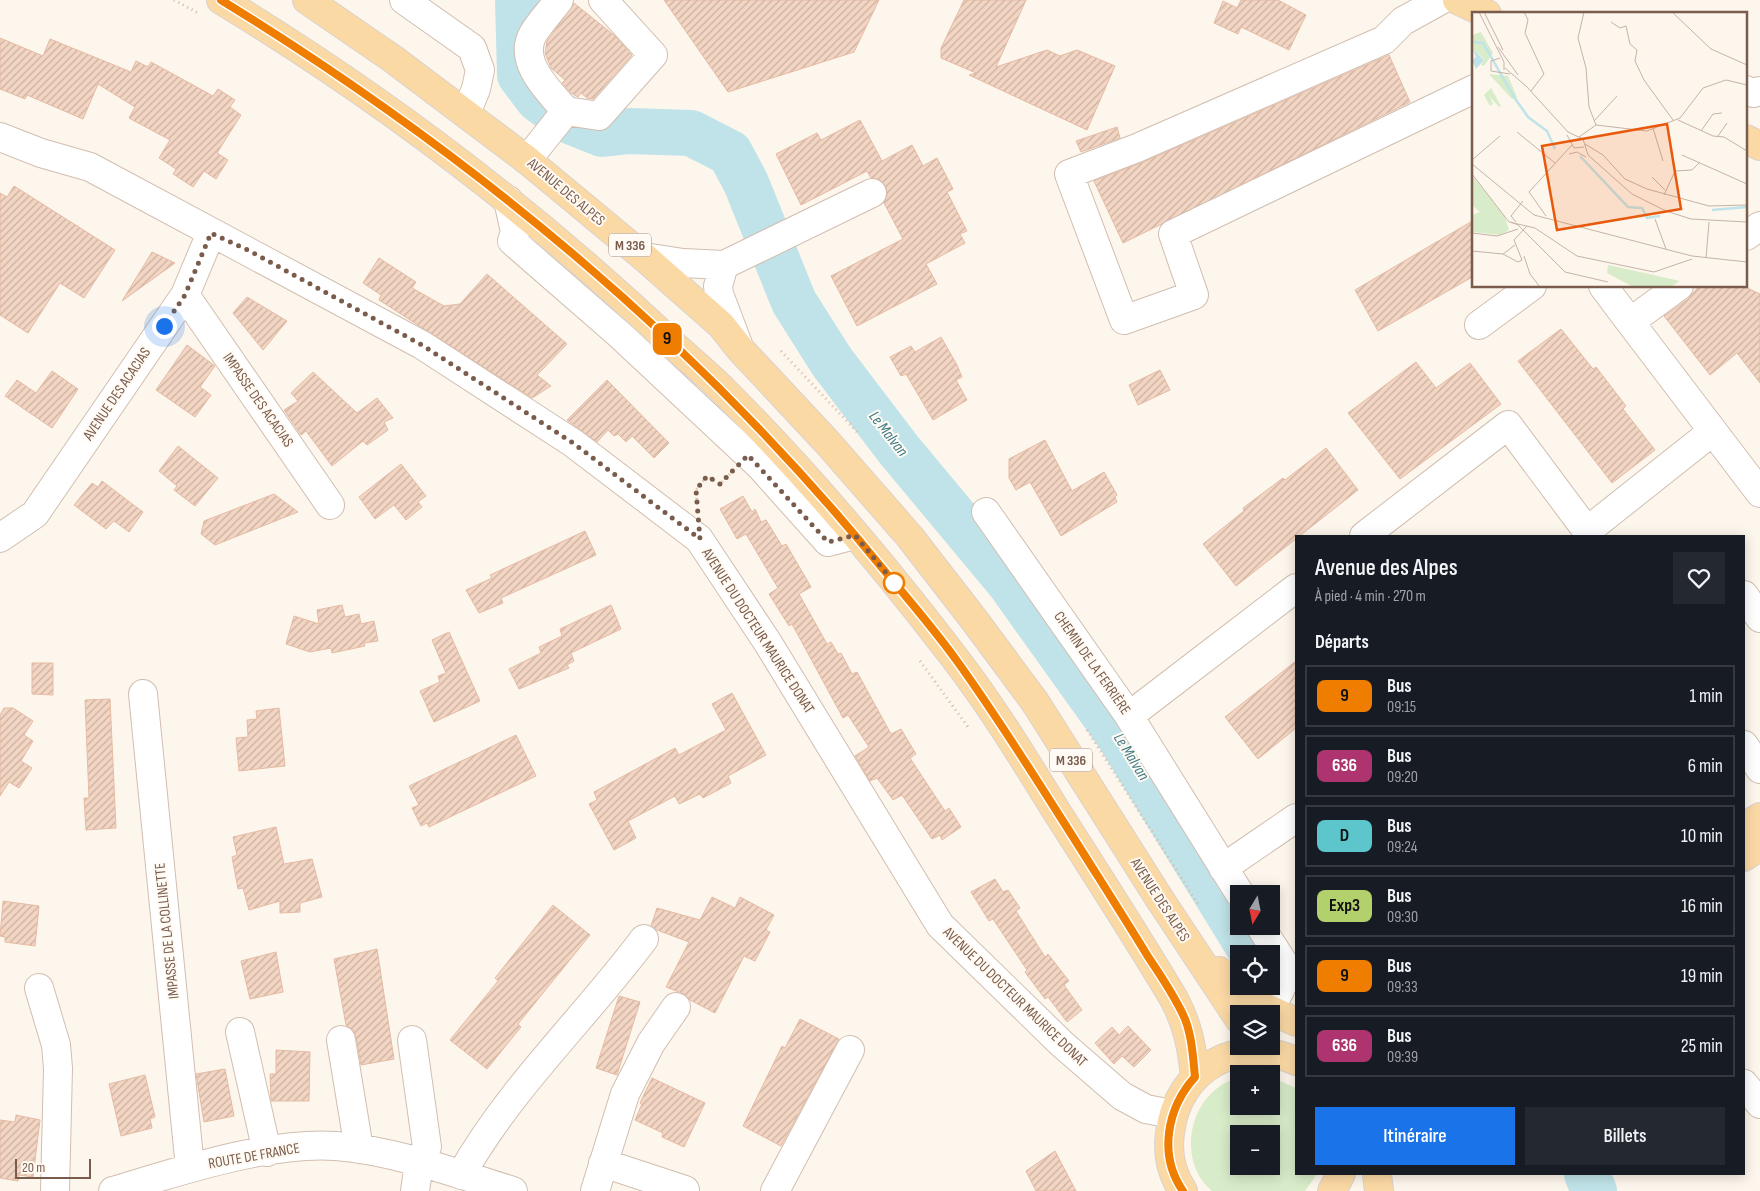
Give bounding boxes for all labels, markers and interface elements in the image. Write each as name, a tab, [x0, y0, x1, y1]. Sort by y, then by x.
inset map	[1472, 12, 1748, 288]
street label: AVENUE DES ALPES	[522, 153, 609, 230]
road number: M 336	[609, 234, 651, 256]
your location	[152, 314, 177, 339]
line badge: 9	[651, 323, 683, 355]
text: 9	[663, 328, 671, 349]
street label: AVENUE DES ACACIAS	[78, 344, 155, 445]
street label: IMPASSE DES ACACIAS	[218, 349, 298, 451]
water label: Le Malvan	[864, 408, 912, 461]
street label: AVENUE DU DOCTEUR MAURICE DONAT	[697, 544, 819, 717]
button: heart	[1673, 552, 1725, 604]
text: Avenue des Alpes	[1315, 553, 1458, 582]
unlabelled marker	[883, 572, 905, 594]
text: À pied · 4 min · 270 m	[1315, 587, 1426, 606]
street label: CHEMIN DE LA FERRIÈRE	[1049, 608, 1135, 718]
text: Départs	[1315, 631, 1369, 654]
text: Bus	[1387, 675, 1412, 698]
text: 9	[1340, 685, 1349, 706]
text: 1 min	[1689, 685, 1723, 708]
text: 09:15	[1387, 698, 1416, 717]
water label: Le Malvan	[1109, 730, 1153, 784]
text: Bus	[1387, 745, 1412, 768]
road number: M 336	[1050, 748, 1092, 772]
text: 636	[1332, 755, 1357, 776]
text: 6 min	[1688, 755, 1723, 778]
text: 09:20	[1387, 768, 1418, 787]
text: Bus	[1387, 815, 1412, 838]
text: D	[1340, 825, 1349, 846]
text: 10 min	[1681, 825, 1723, 848]
text: 09:24	[1387, 838, 1417, 857]
street label: AVENUE DES ALPES	[1125, 854, 1194, 945]
street label: IMPASSE DE LA COLLINETTE	[150, 862, 184, 1000]
north arrow	[1230, 885, 1280, 935]
map controls	[1230, 885, 1280, 1175]
text: Bus	[1387, 885, 1412, 908]
text: Exp3	[1329, 895, 1360, 916]
text: 16 min	[1681, 895, 1723, 918]
text: 09:30	[1387, 908, 1418, 927]
street label: AVENUE DU DOCTEUR MAURICE DONAT	[938, 922, 1091, 1071]
button: locate	[1230, 945, 1280, 995]
text: Bus	[1387, 955, 1412, 978]
text: 9	[1340, 965, 1349, 986]
text: 19 min	[1681, 965, 1723, 988]
text: 09:33	[1387, 978, 1418, 997]
button: layers	[1230, 1005, 1280, 1055]
text: Bus	[1387, 1025, 1412, 1048]
text: 636	[1332, 1035, 1357, 1056]
text: 25 min	[1681, 1035, 1723, 1058]
text: 09:39	[1387, 1048, 1418, 1067]
button: +	[1230, 1065, 1280, 1115]
button: Itinéraire	[1315, 1107, 1515, 1165]
button: Billets	[1525, 1107, 1725, 1165]
button: −	[1230, 1125, 1280, 1175]
street label: ROUTE DE FRANCE	[207, 1139, 301, 1173]
scale bar	[15, 1156, 91, 1179]
text: 20 m	[22, 1159, 45, 1176]

